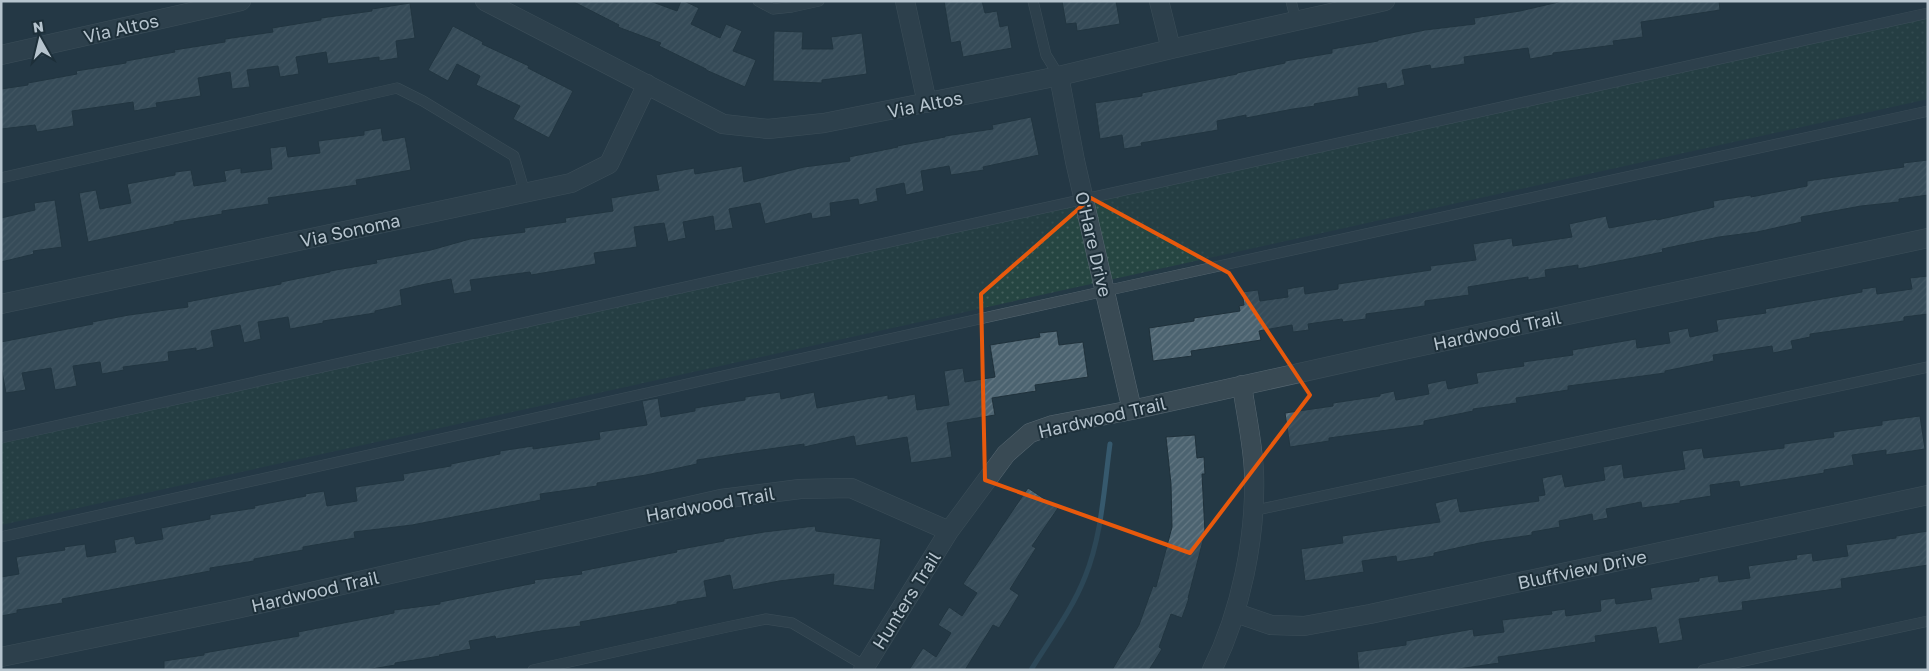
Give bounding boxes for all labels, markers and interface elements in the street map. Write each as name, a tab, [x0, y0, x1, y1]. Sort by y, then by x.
street label: Via Altos	[81, 9, 161, 47]
north arrow	[15, 15, 65, 65]
text: N	[32, 17, 45, 36]
street label: Via Altos	[885, 86, 965, 122]
street label: O'Hare Drive	[1071, 189, 1117, 299]
street label: Via Sonoma	[298, 209, 402, 251]
street label: Hardwood Trail	[1431, 306, 1563, 354]
street label: Hardwood Trail	[1036, 392, 1168, 442]
street label: Hardwood Trail	[644, 482, 776, 526]
street label: Bluffview Drive	[1516, 545, 1648, 593]
street label: Hunters Trail	[867, 547, 945, 653]
street label: Hardwood Trail	[249, 566, 381, 616]

